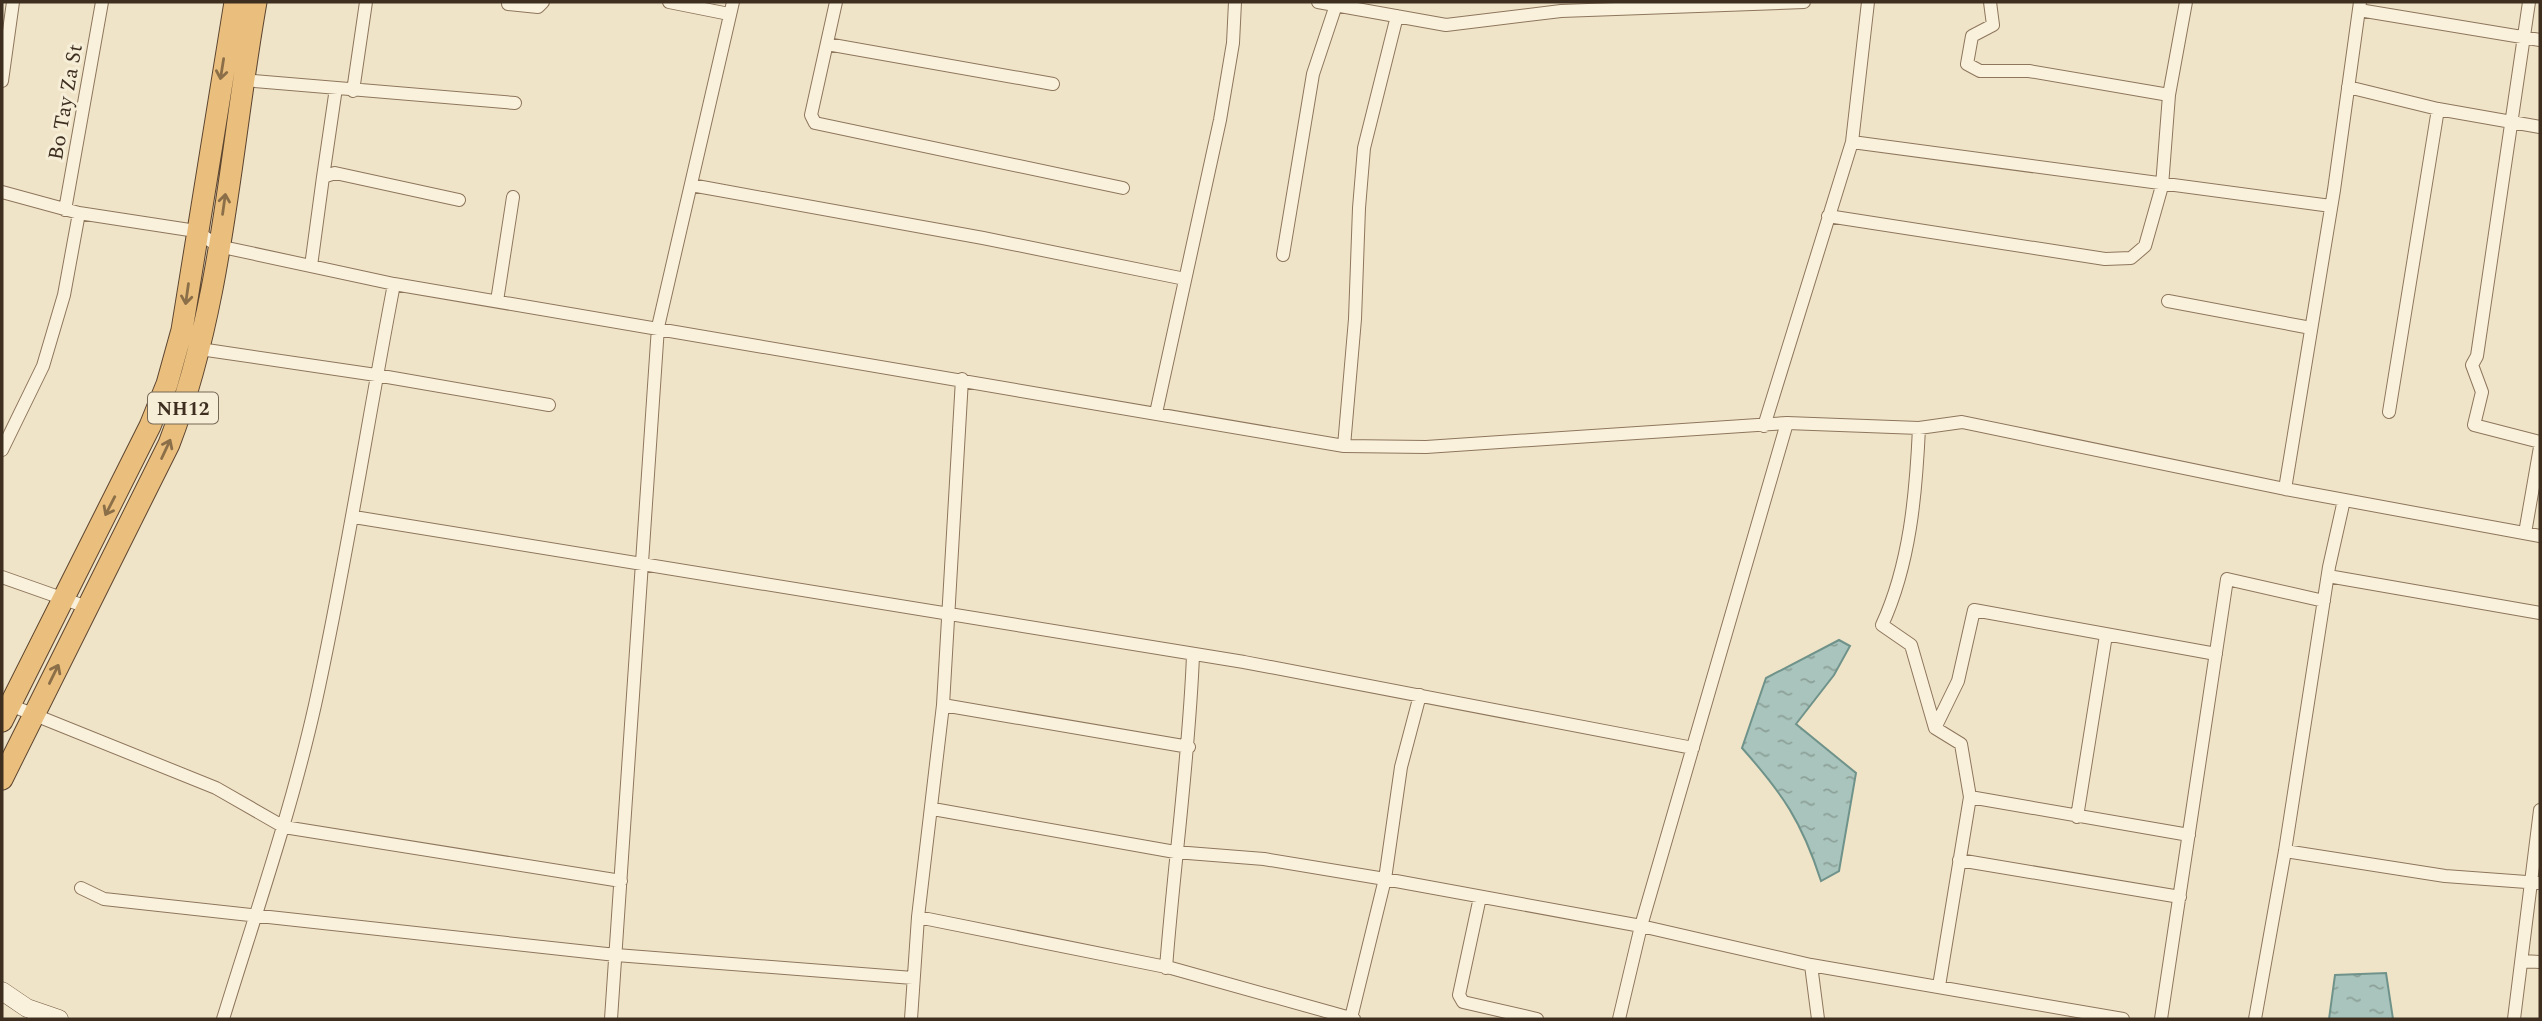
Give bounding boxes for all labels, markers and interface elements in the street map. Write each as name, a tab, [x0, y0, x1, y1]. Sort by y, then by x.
street label: Bo Tay Za St	[40, 42, 92, 163]
one-way arrow	[216, 57, 229, 80]
one-way arrow	[218, 193, 231, 216]
one-way arrow	[181, 282, 194, 305]
road number: NH12	[148, 392, 218, 424]
one-way arrow	[160, 438, 173, 460]
one-way arrow	[102, 495, 116, 516]
one-way arrow	[48, 664, 61, 685]

